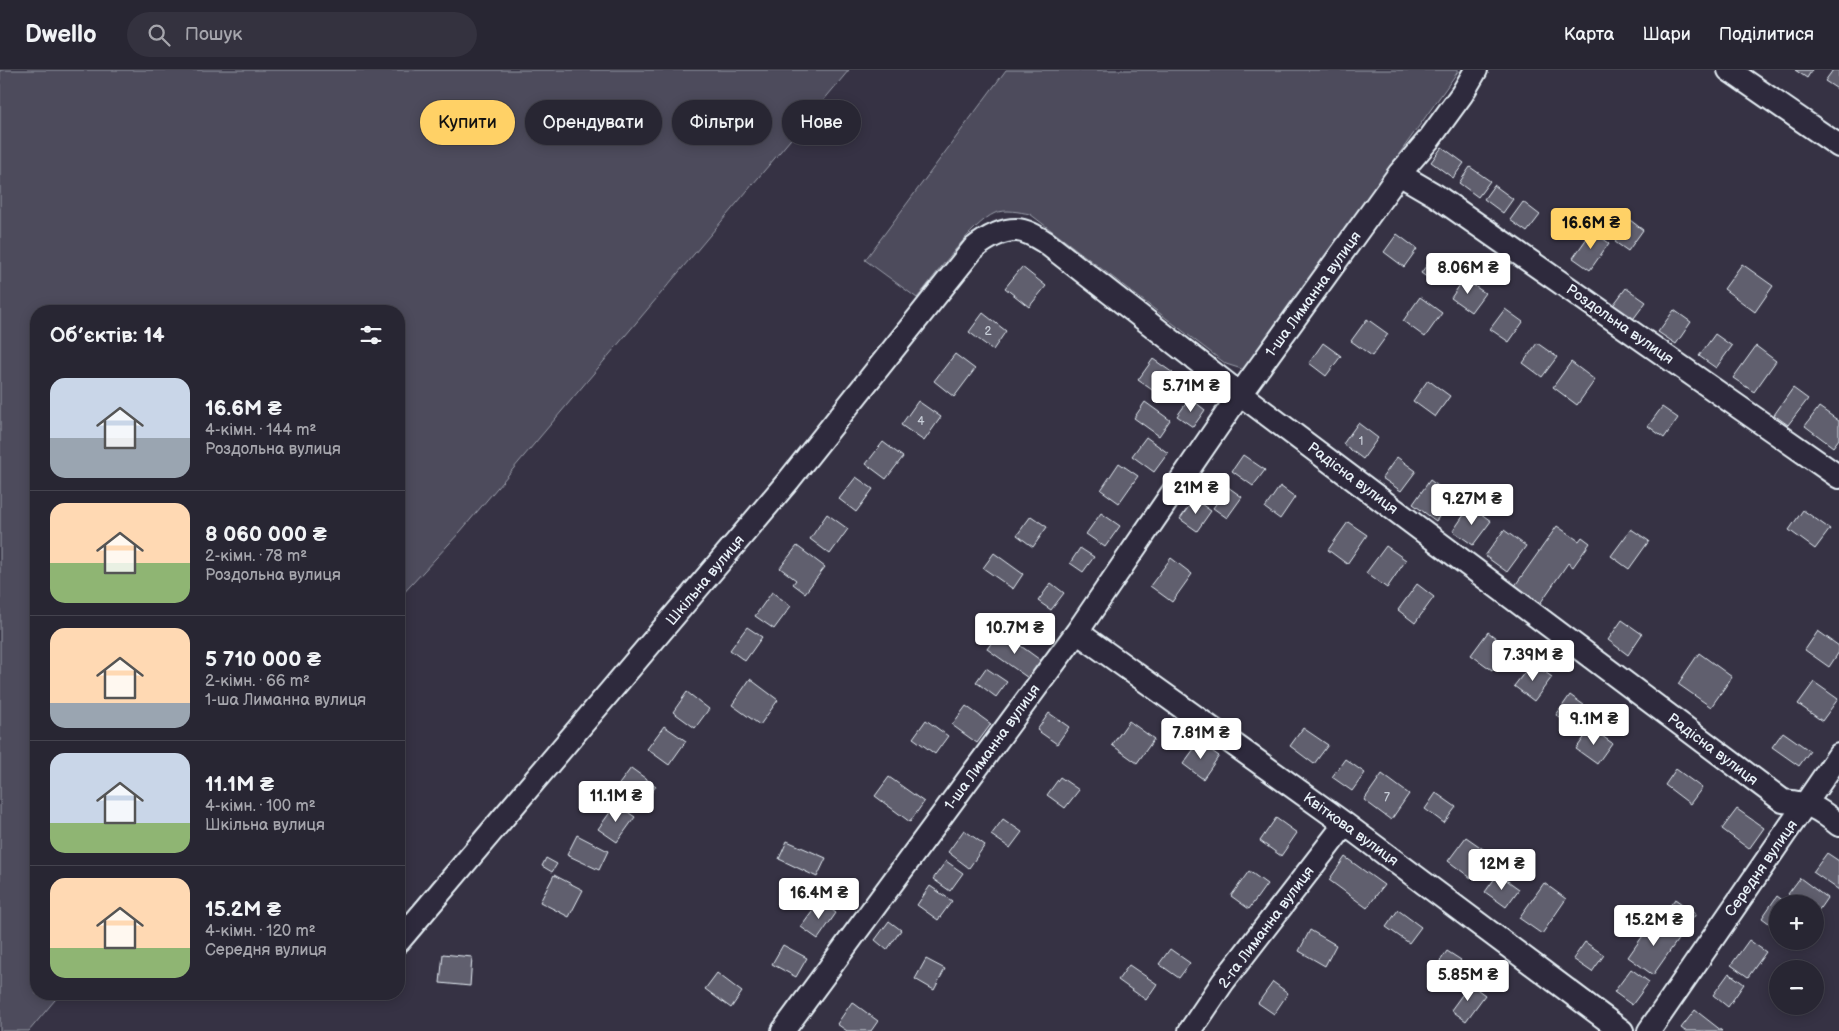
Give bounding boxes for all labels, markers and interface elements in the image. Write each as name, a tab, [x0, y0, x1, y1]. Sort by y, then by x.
search box	[127, 12, 477, 57]
text: Dwello	[25, 20, 97, 49]
icon: search	[145, 21, 173, 49]
text: Пошук	[185, 23, 242, 46]
text: Карта	[1564, 24, 1614, 45]
text: Шари	[1642, 24, 1691, 45]
text: Поділитися	[1719, 24, 1814, 45]
chip: Купити	[420, 100, 515, 145]
chip: Орендувати	[525, 100, 662, 145]
chip: Фільтри	[672, 100, 772, 145]
chip: Нове	[782, 100, 861, 145]
pin: 16.6M ₴	[1545, 208, 1637, 250]
text: 16.6M ₴	[1562, 214, 1620, 233]
street label: 1-ша Лиманна вулиця	[1261, 228, 1366, 361]
pin: 8.06M ₴	[1422, 252, 1514, 295]
text: 8.06M ₴	[1437, 259, 1499, 278]
street label: Роздольна вулиця	[1562, 280, 1677, 369]
icon: filters	[357, 321, 385, 349]
text: Об’єктів: 14	[50, 323, 165, 348]
house number: 2	[984, 324, 992, 339]
pin: 5.71M ₴	[1145, 370, 1237, 413]
text: 5.71M ₴	[1162, 377, 1220, 396]
text: 16.6M ₴	[205, 396, 282, 421]
icon: home	[90, 398, 150, 458]
house number: 4	[917, 414, 925, 429]
text: 4-кімн. · 144 m²	[205, 421, 316, 440]
house number: 1	[1359, 434, 1363, 449]
street label: Радісна вулиця	[1304, 438, 1402, 519]
text: Роздольна вулиця	[205, 440, 341, 459]
pin: 21M ₴	[1161, 472, 1231, 515]
text: 21M ₴	[1174, 479, 1218, 498]
pin: 9.27M ₴	[1426, 484, 1518, 526]
text: 9.27M ₴	[1442, 490, 1502, 509]
text: 8 060 000 ₴	[205, 522, 327, 547]
icon: home	[90, 523, 150, 583]
street label: Шкільна вулиця	[662, 531, 749, 629]
text: 2-кімн. · 78 m²	[205, 547, 307, 566]
text: Роздольна вулиця	[205, 566, 341, 585]
pin: 10.7M ₴	[969, 612, 1061, 655]
text: 10.7M ₴	[986, 619, 1044, 638]
pin: 7.39M ₴	[1487, 640, 1579, 682]
text: 7.39M ₴	[1503, 646, 1563, 665]
text: 5 710 000 ₴	[205, 647, 321, 672]
icon: home	[90, 648, 150, 708]
text: 2-кімн. · 66 m²	[205, 672, 310, 691]
street label: 1-ша Лиманна вулиця	[940, 681, 1045, 814]
text: 1-ша Лиманна вулиця	[205, 691, 366, 710]
pin: 9.1M ₴	[1553, 704, 1635, 746]
street label: Радісна вулиця	[1664, 709, 1762, 790]
text: 9.1M ₴	[1570, 710, 1618, 729]
pin: 7.81M ₴	[1155, 718, 1247, 760]
text: 7.81M ₴	[1172, 724, 1230, 743]
text: 11.1M ₴	[205, 772, 274, 797]
icon: home	[90, 773, 150, 833]
pin: 11.1M ₴	[570, 780, 662, 823]
text: 11.1M ₴	[590, 787, 642, 806]
street label: Квіткова вулиця	[1299, 788, 1402, 870]
house number: 7	[1384, 790, 1390, 805]
text: 4-кімн. · 100 m²	[205, 797, 316, 816]
text: Шкільна вулиця	[205, 816, 325, 835]
street label: Середня вулиця	[1721, 816, 1802, 920]
pin: 12M ₴	[1467, 848, 1537, 891]
text: 12M ₴	[1479, 855, 1525, 874]
street label: 2-га Лиманна вулиця	[1214, 862, 1319, 992]
pin: 16.4M ₴	[773, 878, 865, 920]
text: 16.4M ₴	[790, 884, 848, 903]
map controls	[1769, 895, 1824, 1015]
button: +	[1769, 895, 1824, 950]
text: 15.2M ₴	[205, 897, 281, 922]
icon: home	[90, 898, 150, 958]
pin: 15.2M ₴	[1608, 904, 1700, 947]
text: 15.2M ₴	[1625, 911, 1683, 930]
text: 4-кімн. · 120 m²	[205, 922, 316, 941]
text: Середня вулиця	[205, 941, 327, 960]
pin: 5.85M ₴	[1422, 960, 1514, 1002]
button: −	[1769, 960, 1824, 1015]
text: 5.85M ₴	[1438, 966, 1498, 985]

